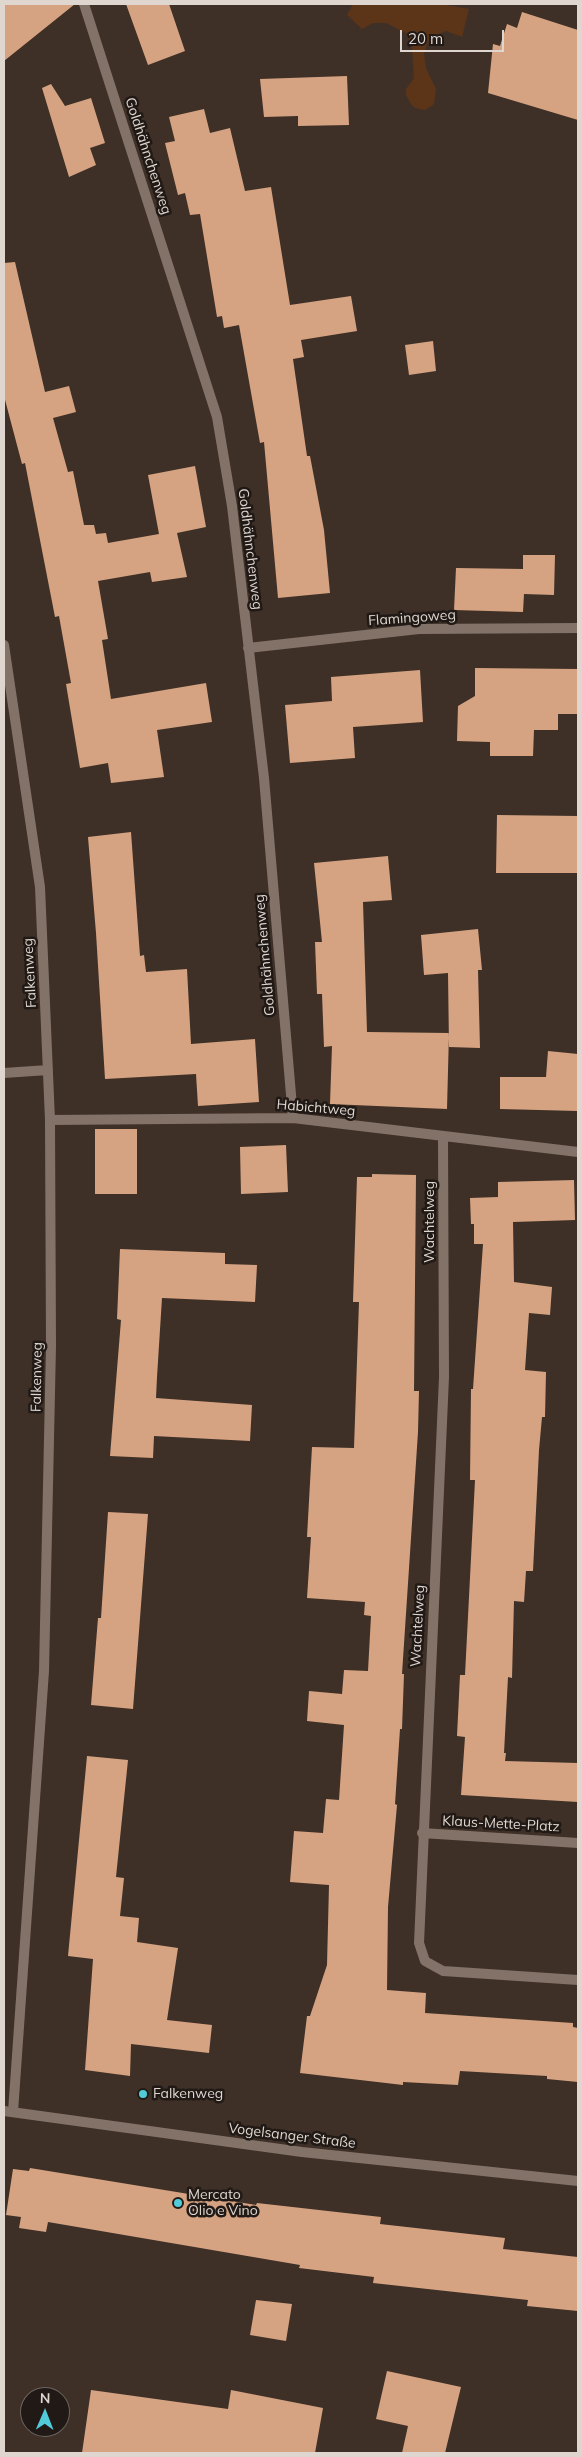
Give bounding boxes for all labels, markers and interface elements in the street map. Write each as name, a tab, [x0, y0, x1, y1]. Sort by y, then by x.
scale bar	[402, 20, 506, 52]
text: 20 m	[408, 29, 443, 48]
street label: Goldhähnchenweg	[121, 95, 175, 217]
street label: Goldhähnchenweg	[234, 487, 266, 611]
street label: Flamingoweg	[368, 607, 456, 629]
street label: Goldhähnchenweg	[251, 894, 279, 1016]
street label: Falkenweg	[20, 937, 40, 1009]
street label: Habichtweg	[276, 1096, 356, 1120]
street label: Wachtelweg	[422, 1181, 438, 1263]
street label: Falkenweg	[28, 1342, 46, 1412]
street label: Wachtelweg	[407, 1585, 429, 1667]
street label: Klaus-Mette-Platz	[442, 1813, 560, 1835]
place label: Falkenweg	[153, 2086, 223, 2102]
marker: Falkenweg	[137, 2088, 149, 2100]
street label: Vogelsanger Straße	[227, 2120, 357, 2152]
place label: Mercato Olio e Vino	[188, 2187, 258, 2220]
marker: Mercato Olio e Vino	[172, 2197, 184, 2209]
north arrow	[20, 2387, 70, 2437]
text: N	[40, 2389, 51, 2407]

